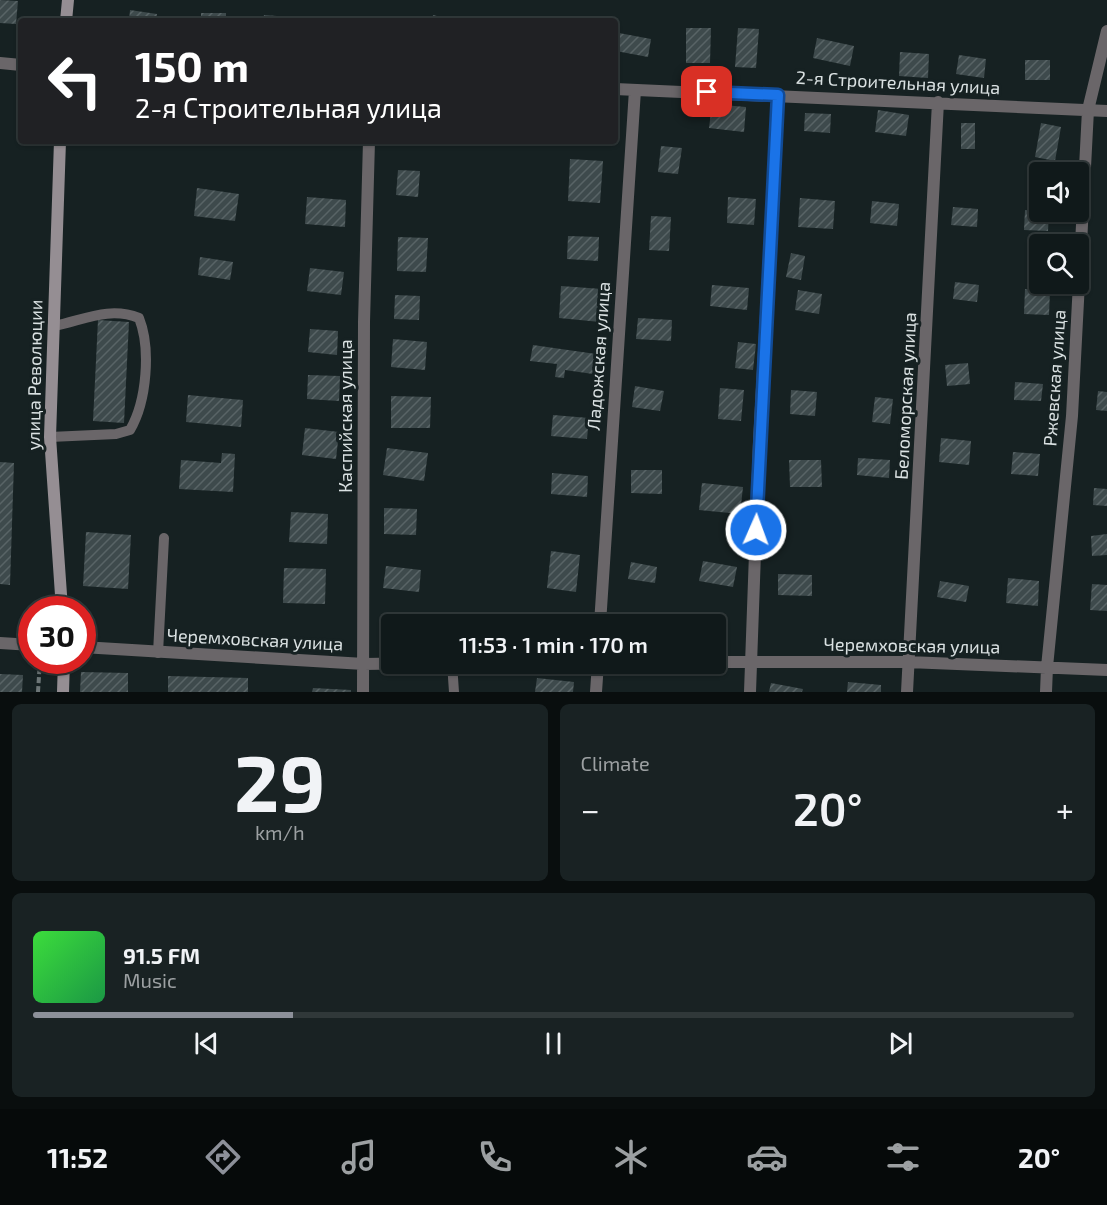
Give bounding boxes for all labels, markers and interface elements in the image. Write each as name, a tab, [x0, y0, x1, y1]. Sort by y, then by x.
text: 150 m	[135, 40, 249, 90]
icon: left	[36, 42, 114, 120]
pin	[681, 66, 732, 117]
street label: 2-я Строительная улица	[795, 66, 1001, 98]
icon: arrive	[690, 75, 723, 108]
text: 2-я Строительная улица	[135, 91, 442, 123]
map controls	[1029, 162, 1089, 294]
button: sound	[1029, 162, 1089, 222]
button: search	[1029, 234, 1089, 294]
street label: Ладожская улица	[582, 281, 614, 431]
street label: улица Революции	[22, 299, 46, 451]
street label: Ржевская улица	[1038, 309, 1070, 447]
street label: Беломорская улица	[890, 312, 920, 480]
street label: Каспийская улица	[334, 339, 356, 493]
position arrow	[724, 498, 788, 562]
speed limit sign: 30	[18, 596, 96, 674]
street label: Черемховская улица	[166, 623, 344, 655]
text: 11:53 · 1 min · 170 m	[459, 631, 648, 657]
street label: Черемховская улица	[823, 632, 1001, 658]
text: 29	[234, 734, 325, 828]
text: Climate	[581, 751, 650, 775]
text: 20°	[793, 781, 863, 835]
text: −	[581, 789, 600, 829]
text: +	[1056, 789, 1074, 829]
text: km/h	[255, 820, 305, 844]
text: 91.5 FM	[123, 942, 200, 968]
text: Music	[123, 968, 177, 992]
icon: previous	[190, 1027, 223, 1060]
icon: pause	[537, 1027, 570, 1060]
icon: next	[884, 1027, 917, 1060]
icon: directions	[202, 1136, 244, 1178]
icon: music	[338, 1136, 380, 1178]
icon: phone	[474, 1136, 516, 1178]
icon: climate	[610, 1136, 652, 1178]
icon: car	[746, 1136, 788, 1178]
icon: filters	[882, 1136, 924, 1178]
text: 11:52	[47, 1141, 108, 1173]
text: 20°	[1018, 1141, 1060, 1173]

